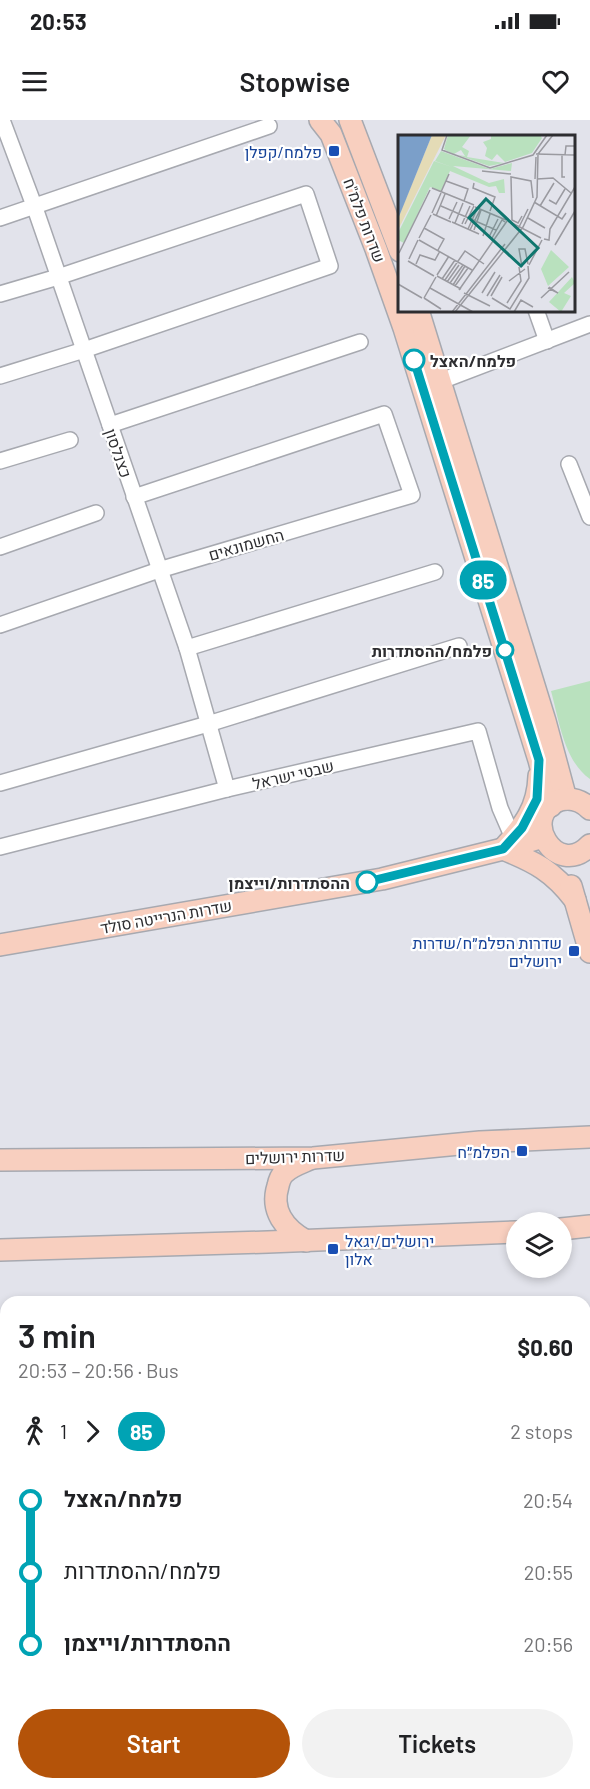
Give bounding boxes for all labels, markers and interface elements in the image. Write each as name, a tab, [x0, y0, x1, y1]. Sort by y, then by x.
text: 20:53	[30, 8, 87, 34]
icon: menu	[18, 65, 51, 98]
text: Stopwise	[240, 65, 350, 97]
icon: heart	[539, 65, 572, 98]
inset map	[398, 135, 575, 312]
place label: פלמח/קפלן	[245, 142, 322, 161]
marker: פלמח/קפלן	[327, 144, 341, 158]
street label: שדרות פלמ"ח	[340, 175, 390, 265]
marker: פלמח/האצל	[403, 349, 425, 371]
place label: פלמח/האצל	[430, 351, 516, 370]
street label: כצנלסון	[102, 426, 136, 480]
street label: החשמונאים	[206, 524, 286, 564]
line badge: 85	[456, 560, 510, 600]
text: 85	[472, 568, 494, 593]
place label: פלמח/ההסתדרות	[372, 641, 492, 660]
marker: פלמח/ההסתדרות	[496, 641, 514, 659]
street label: שבטי ישראל	[250, 755, 336, 793]
marker: ההסתדרות/וייצמן	[356, 871, 378, 893]
place label: ההסתדרות/וייצמן	[229, 873, 350, 892]
street label: שדרות הנרייטה סולד	[99, 895, 233, 937]
place label: שדרות הפלמ״ח/שדרות ירושלים	[412, 933, 562, 970]
marker: שדרות הפלמ״ח/שדרות ירושלים	[567, 944, 581, 958]
place label: הפלמ״ח	[457, 1142, 510, 1161]
marker: הפלמ״ח	[515, 1144, 529, 1158]
street label: שדרות ירושלים	[245, 1145, 345, 1167]
map controls	[506, 1212, 572, 1278]
button: layers	[506, 1212, 572, 1278]
place label: ירושלים/יגאל אלון	[345, 1231, 434, 1268]
marker: ירושלים/יגאל אלון	[326, 1242, 340, 1256]
text: 3 min	[18, 1315, 96, 1355]
text: $0.60	[518, 1334, 573, 1360]
text: 20:53 – 20:56 · Bus	[18, 1358, 179, 1382]
icon: walk	[18, 1415, 51, 1448]
icon: forward	[76, 1415, 109, 1448]
text: 1	[60, 1419, 67, 1443]
text: 85	[130, 1419, 153, 1444]
text: 2 stops	[510, 1419, 573, 1443]
text: פלמח/האצל	[64, 1485, 182, 1511]
text: 20:54	[523, 1488, 573, 1512]
text: פלמח/ההסתדרות	[64, 1557, 221, 1583]
text: 20:55	[524, 1560, 573, 1584]
text: ההסתדרות/וייצמן	[64, 1629, 231, 1655]
text: 20:56	[524, 1632, 573, 1656]
button: Start	[18, 1709, 290, 1778]
button: Tickets	[302, 1709, 573, 1778]

